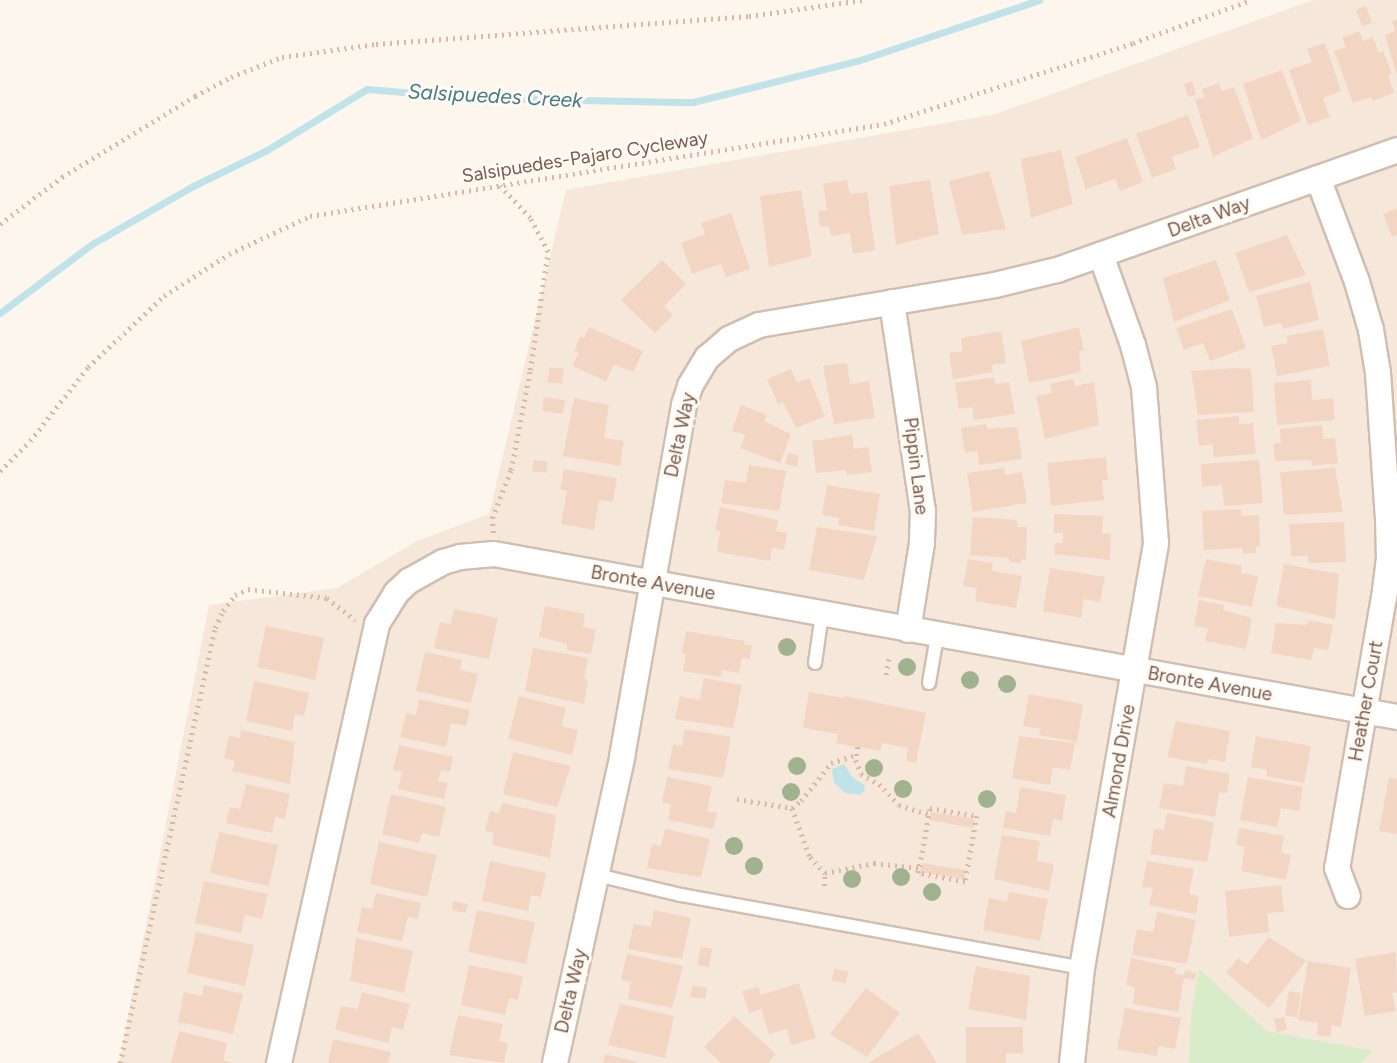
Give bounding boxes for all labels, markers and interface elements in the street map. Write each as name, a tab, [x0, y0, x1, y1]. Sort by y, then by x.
water label: Salsipuedes Creek	[407, 79, 583, 113]
street label: Salsipuedes-Pajaro Cycleway	[460, 126, 710, 188]
street label: Delta Way	[1165, 192, 1253, 242]
street label: Delta Way	[660, 390, 700, 480]
street label: Pippin Lane	[899, 416, 933, 516]
street label: Bronte Avenue	[589, 561, 717, 605]
street label: Heather Court	[1344, 639, 1388, 763]
street label: Bronte Avenue	[1146, 662, 1274, 706]
street label: Almond Drive	[1098, 703, 1140, 819]
street label: Delta Way	[550, 946, 592, 1036]

